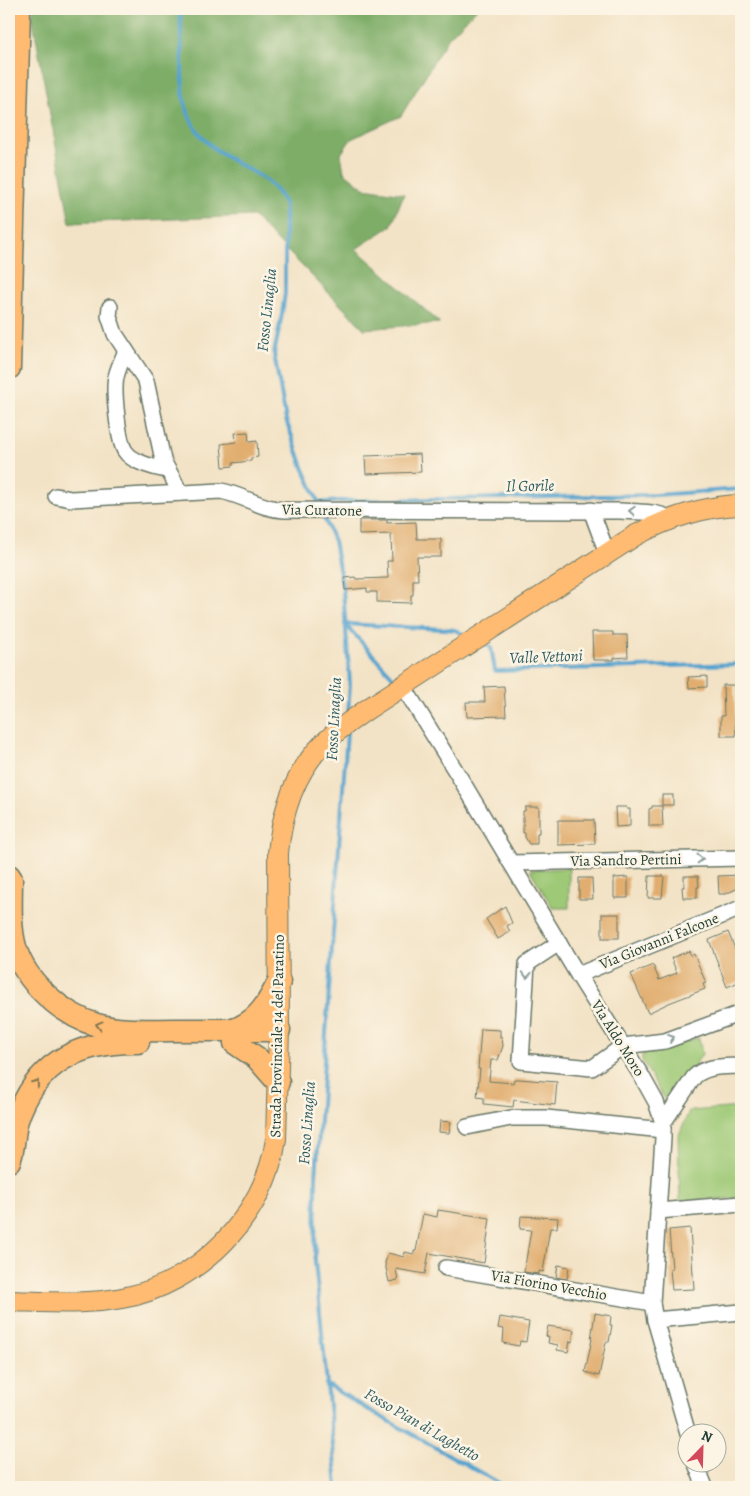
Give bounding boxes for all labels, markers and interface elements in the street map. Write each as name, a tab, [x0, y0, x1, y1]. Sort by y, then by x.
water label: Fosso Linaglia	[252, 267, 282, 353]
water label: Il Gorile	[506, 475, 555, 497]
street label: Via Curatone	[281, 499, 363, 521]
one-way arrow	[628, 506, 636, 517]
water label: Valle Vettoni	[509, 645, 583, 669]
water label: Fosso Linaglia	[321, 676, 347, 761]
street label: Via Sandro Pertini	[569, 849, 682, 871]
one-way arrow	[696, 853, 704, 864]
street label: Via Giovanni Falcone	[595, 908, 722, 974]
street label: Strada Provinciale 14 del Paratino	[265, 934, 289, 1138]
one-way arrow	[521, 971, 532, 979]
street label: Via Aldo Moro	[586, 995, 649, 1080]
one-way arrow	[95, 1020, 104, 1031]
one-way arrow	[666, 1034, 675, 1044]
one-way arrow	[30, 1079, 39, 1089]
water label: Fosso Linaglia	[293, 1080, 321, 1166]
street label: Via Fiorino Vecchio	[488, 1265, 609, 1305]
water label: Fosso Pian di Laghetto	[360, 1383, 484, 1467]
north arrow	[678, 1424, 728, 1474]
text: N	[698, 1426, 715, 1447]

